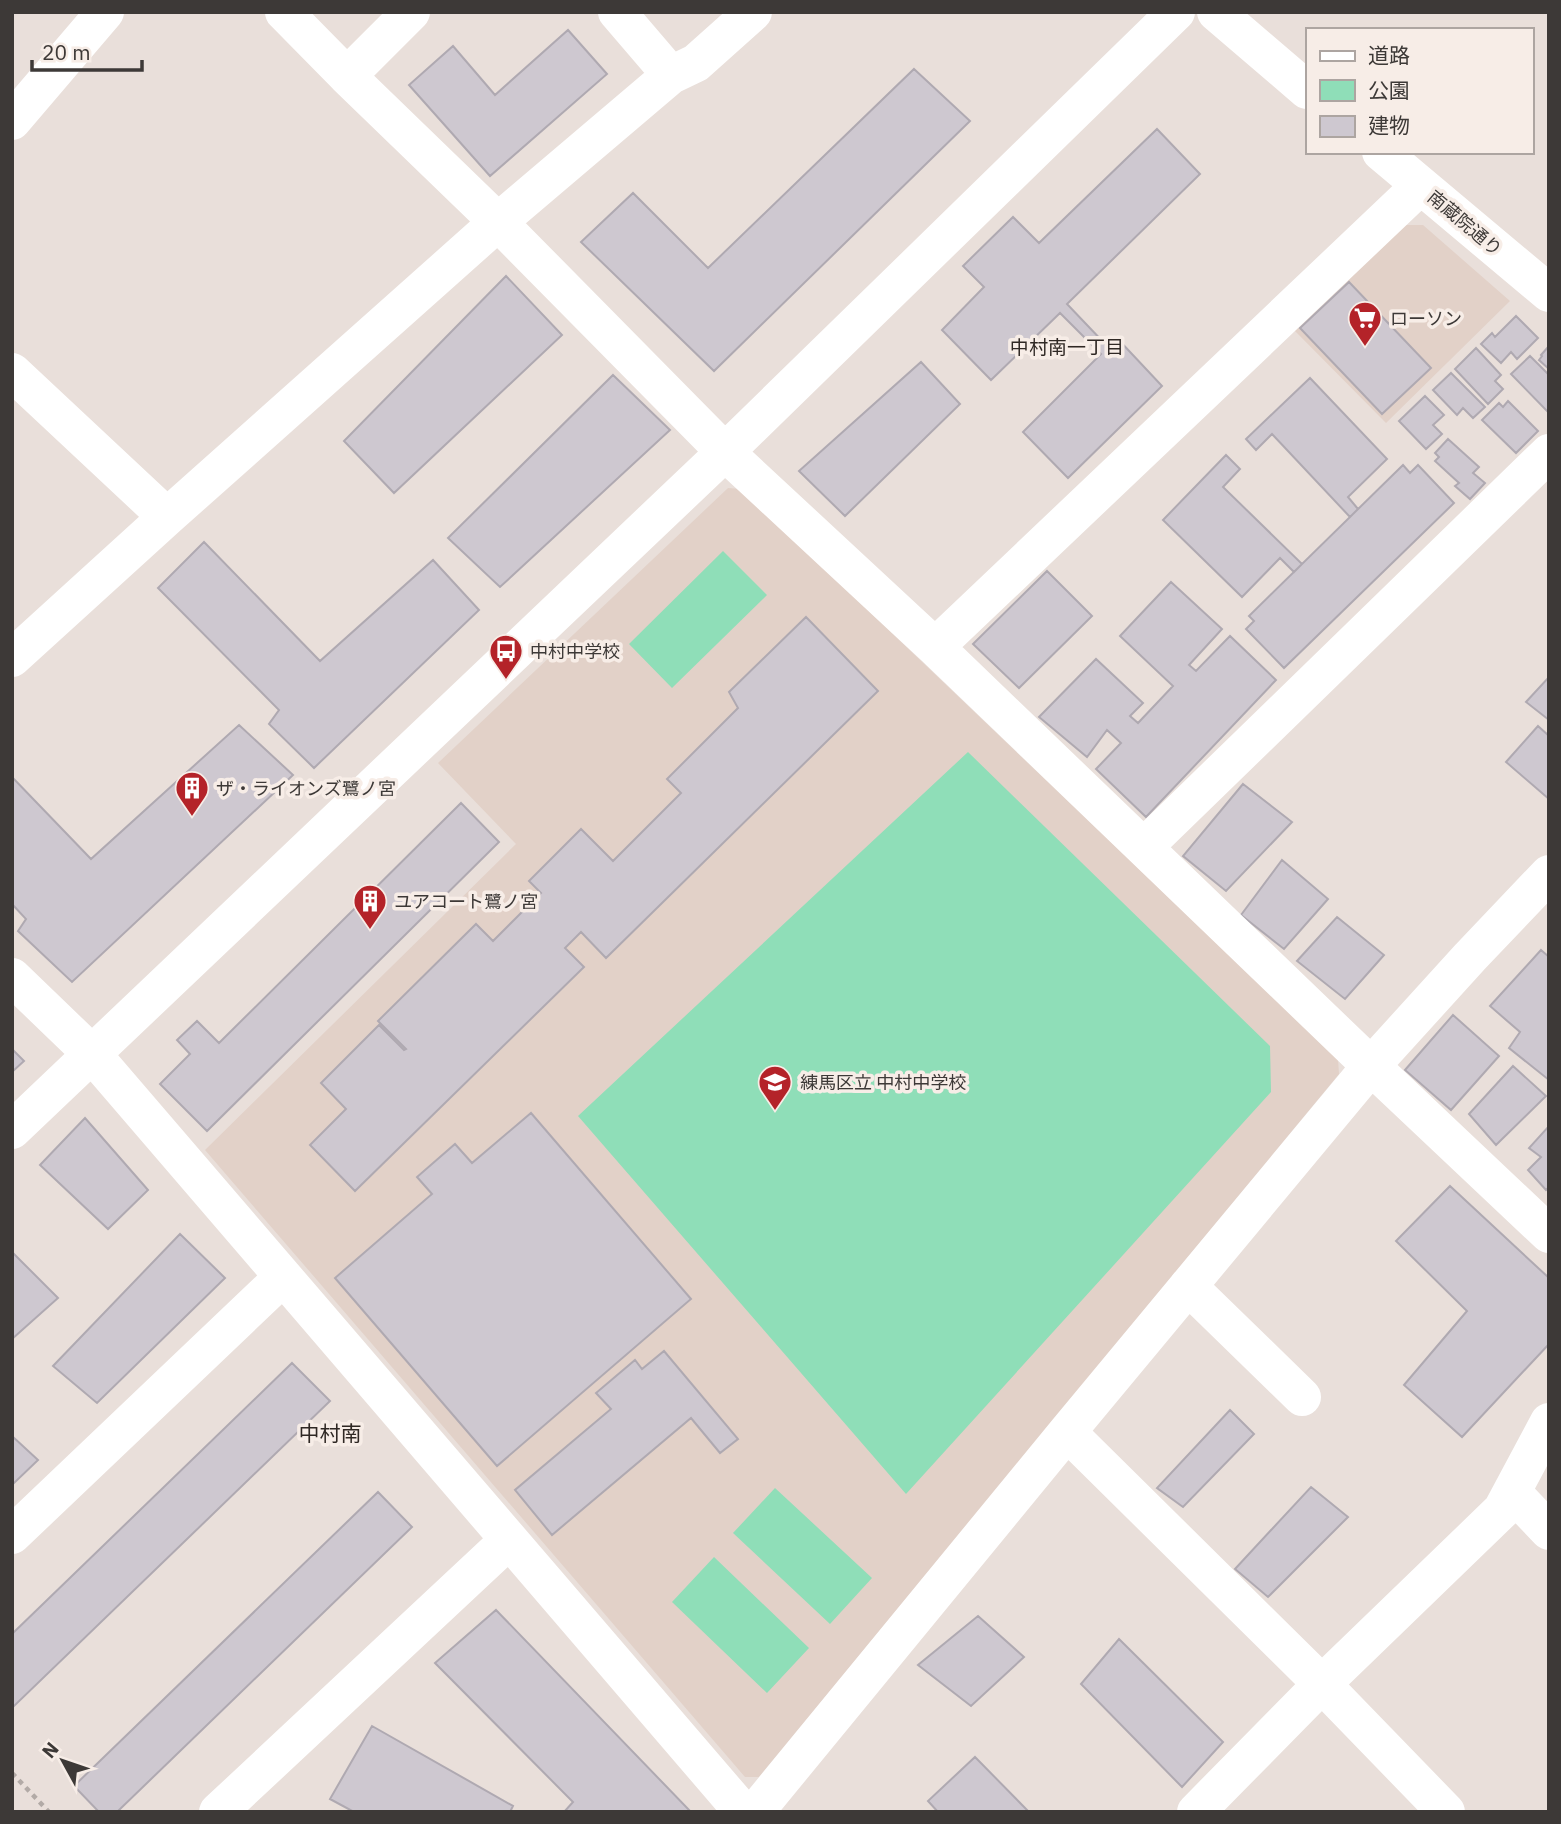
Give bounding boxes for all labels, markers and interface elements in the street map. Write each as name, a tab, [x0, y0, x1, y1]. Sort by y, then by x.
scale bar	[32, 28, 142, 72]
legend	[1306, 28, 1533, 154]
text: 20 m	[42, 38, 91, 66]
text: 道路	[1368, 41, 1410, 69]
text: 公園	[1368, 76, 1410, 104]
text: 建物	[1368, 111, 1410, 139]
street label: 南蔵院通り	[1423, 185, 1507, 261]
supermarket icon: ローソン	[1346, 299, 1384, 348]
place label: ローソン	[1390, 307, 1462, 330]
district label: 中村南一丁目	[1010, 335, 1124, 359]
bus stop icon: 中村中学校	[487, 632, 525, 681]
place label: 中村中学校	[530, 640, 620, 663]
building icon: ザ・ライオンズ鷺ノ宮	[173, 769, 211, 818]
place label: ザ・ライオンズ鷺ノ宮	[216, 777, 396, 800]
building icon: ユアコート鷺ノ宮	[351, 882, 389, 931]
place label: ユアコート鷺ノ宮	[394, 890, 538, 913]
school or university icon: 練馬区立 中村中学校	[756, 1063, 794, 1112]
place label: 練馬区立 中村中学校	[800, 1071, 966, 1094]
district label: 中村南	[299, 1419, 362, 1447]
north arrow	[28, 1726, 98, 1796]
text: N	[36, 1737, 64, 1763]

